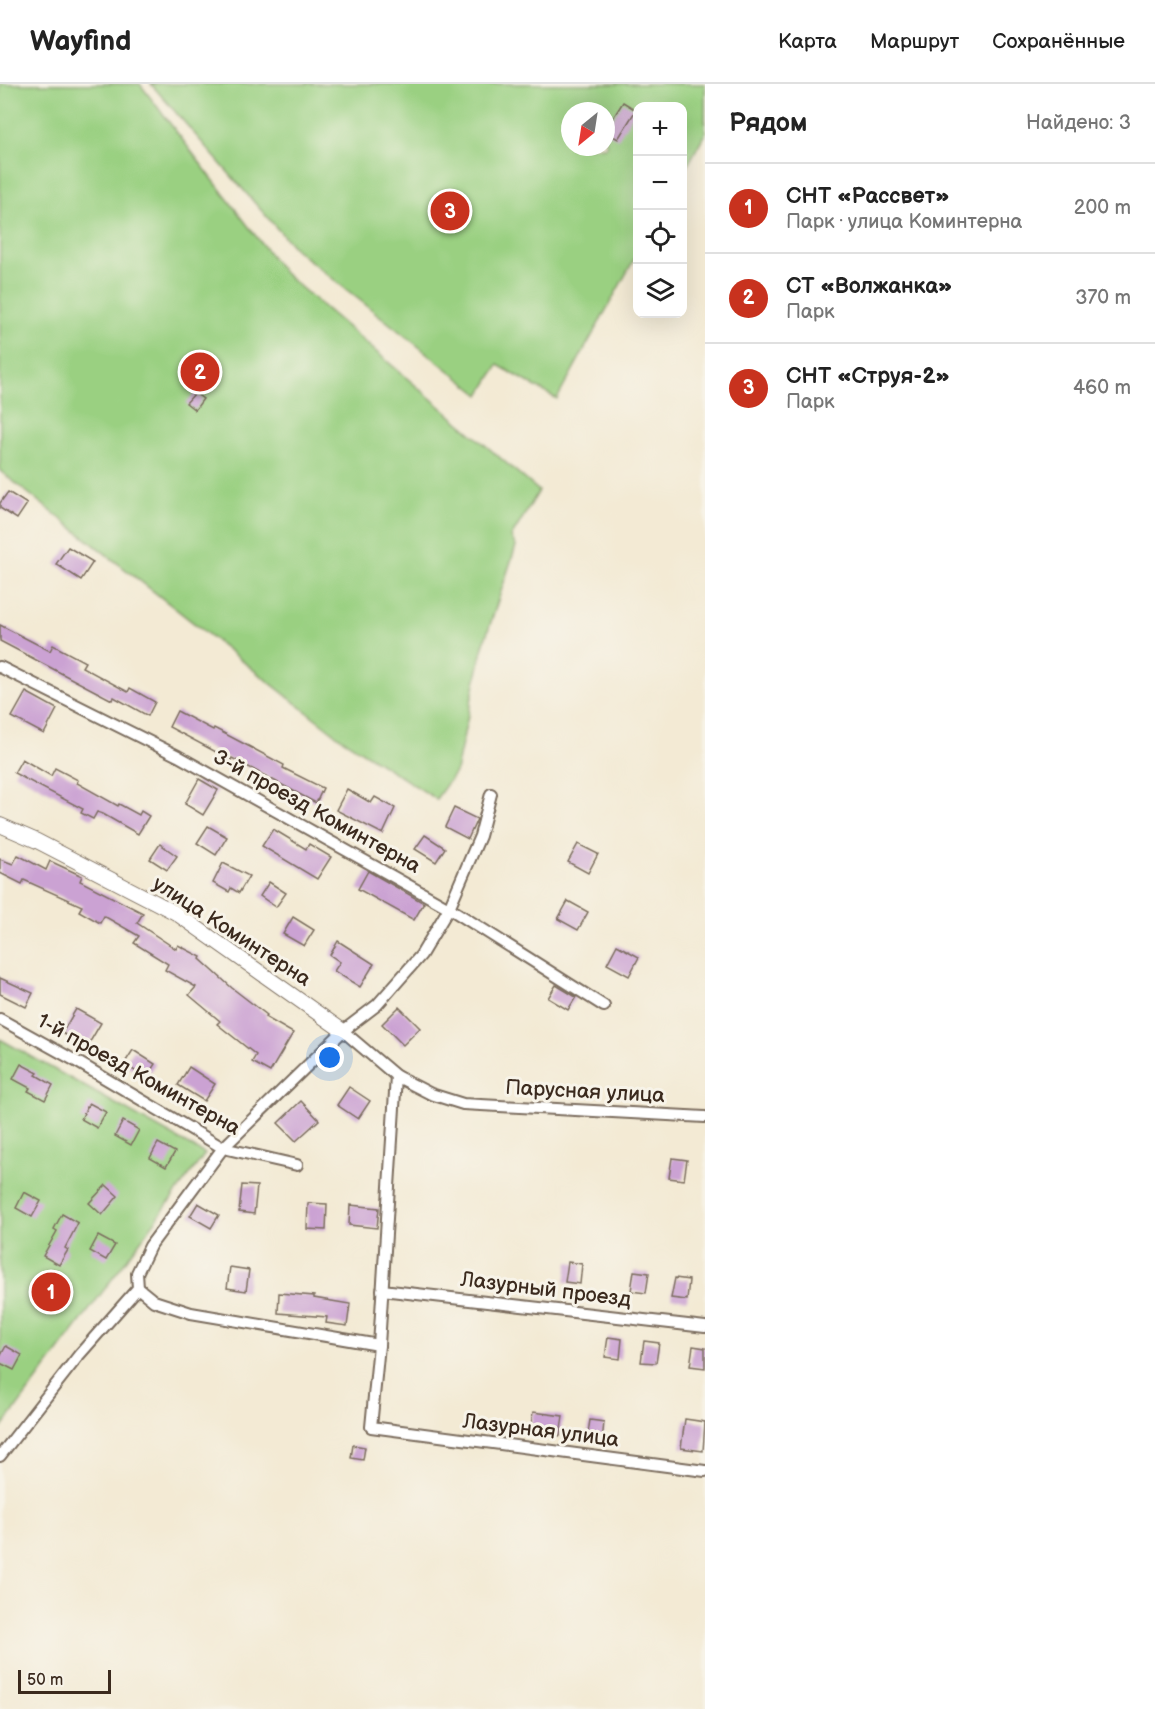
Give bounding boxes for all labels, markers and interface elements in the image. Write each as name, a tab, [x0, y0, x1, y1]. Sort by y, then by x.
text: Wayfind	[30, 25, 131, 58]
text: Карта	[778, 29, 837, 54]
text: Маршрут	[870, 29, 959, 54]
text: Сохранённые	[992, 29, 1125, 54]
north arrow	[561, 102, 615, 156]
map controls	[633, 102, 687, 318]
button: +	[633, 102, 687, 156]
text: Рядом	[729, 108, 807, 139]
text: Найдено: 3	[1026, 111, 1131, 135]
button: −	[633, 156, 687, 210]
text: СНТ «Рассвет»	[786, 183, 950, 210]
pin: 3	[430, 188, 470, 234]
text: 1	[744, 196, 753, 220]
text: 200 m	[1074, 196, 1131, 220]
button: locate	[633, 210, 687, 264]
text: Парк · улица Коминтерна	[786, 210, 1022, 234]
button: layers	[633, 264, 687, 318]
text: СТ «Волжанка»	[786, 273, 953, 300]
text: 2	[743, 286, 754, 310]
text: 370 m	[1075, 286, 1131, 310]
text: Парк	[786, 300, 835, 324]
pin: 2	[180, 350, 220, 394]
text: СНТ «Струя-2»	[786, 363, 950, 390]
text: 3	[743, 376, 754, 400]
text: 460 m	[1073, 376, 1131, 400]
text: Парк	[786, 390, 835, 414]
street label: 3-й проезд Коминтерна	[209, 744, 425, 879]
street label: улица Коминтерна	[148, 871, 316, 992]
street label: 1-й проезд Коминтерна	[33, 1008, 245, 1141]
your location	[315, 1043, 344, 1072]
street label: Парусная улица	[505, 1075, 666, 1108]
street label: Лазурный проезд	[458, 1267, 633, 1312]
pin: 1	[32, 1270, 70, 1314]
street label: Лазурная улица	[460, 1408, 621, 1453]
scale bar	[18, 1667, 111, 1694]
text: 50 m	[27, 1671, 63, 1690]

